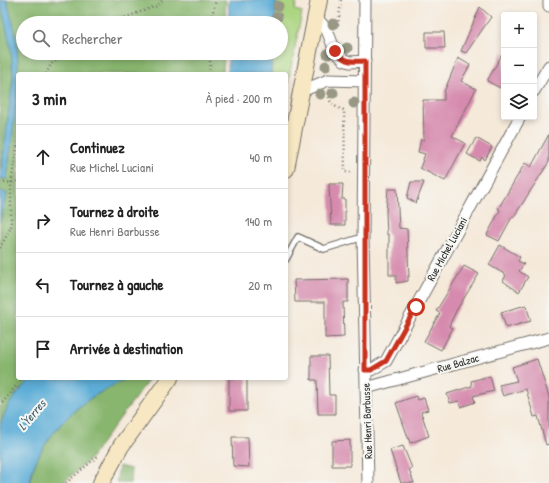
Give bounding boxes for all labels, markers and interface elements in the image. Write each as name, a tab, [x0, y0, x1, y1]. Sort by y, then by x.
map controls	[501, 12, 537, 120]
button: +	[501, 12, 537, 48]
search box	[16, 16, 288, 60]
icon: search	[30, 27, 52, 49]
text: Rechercher	[62, 28, 123, 49]
route end	[326, 42, 344, 60]
button: −	[501, 48, 537, 84]
button: layers	[501, 84, 537, 120]
text: 3 min	[32, 87, 67, 110]
text: À pied · 200 m	[206, 89, 272, 107]
text: Continuez	[70, 137, 125, 158]
icon: ahead	[32, 146, 54, 168]
text: 40 m	[249, 148, 272, 166]
text: Rue Michel Luciani	[70, 158, 154, 176]
text: Tournez à droite	[70, 201, 159, 222]
icon: right	[32, 210, 54, 232]
text: 140 m	[245, 212, 272, 230]
street label: Rue Michel Luciani	[424, 215, 470, 283]
text: Rue Henri Barbusse	[70, 222, 160, 240]
icon: left	[32, 274, 54, 296]
text: Tournez à gauche	[70, 274, 163, 295]
text: 20 m	[248, 276, 272, 294]
route start	[407, 298, 425, 316]
icon: arrive	[32, 338, 54, 360]
text: Arrivée à destination	[70, 338, 183, 359]
street label: Rue Balzac	[436, 350, 481, 376]
street label: Rue Henri Barbusse	[359, 382, 375, 459]
water label: L'Yerres	[14, 395, 50, 434]

